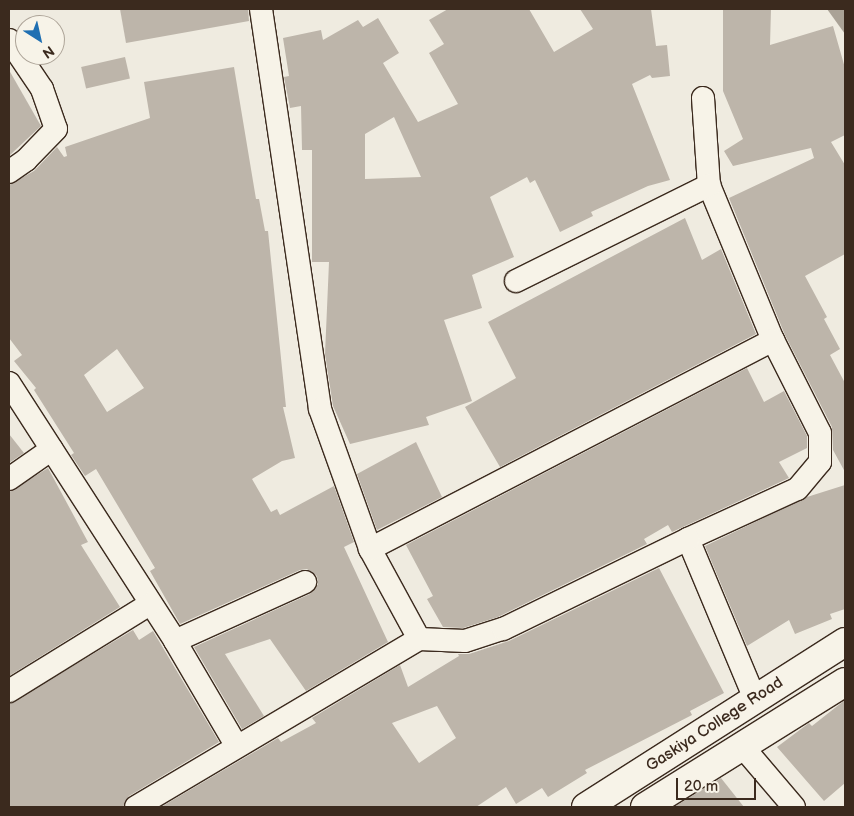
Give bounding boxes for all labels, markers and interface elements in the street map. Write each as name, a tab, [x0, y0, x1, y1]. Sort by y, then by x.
north arrow	[15, 15, 65, 65]
text: N	[39, 42, 58, 62]
street label: Gaskiya College Road	[643, 674, 787, 776]
scale bar	[679, 768, 759, 800]
text: 20 m	[684, 777, 718, 796]

